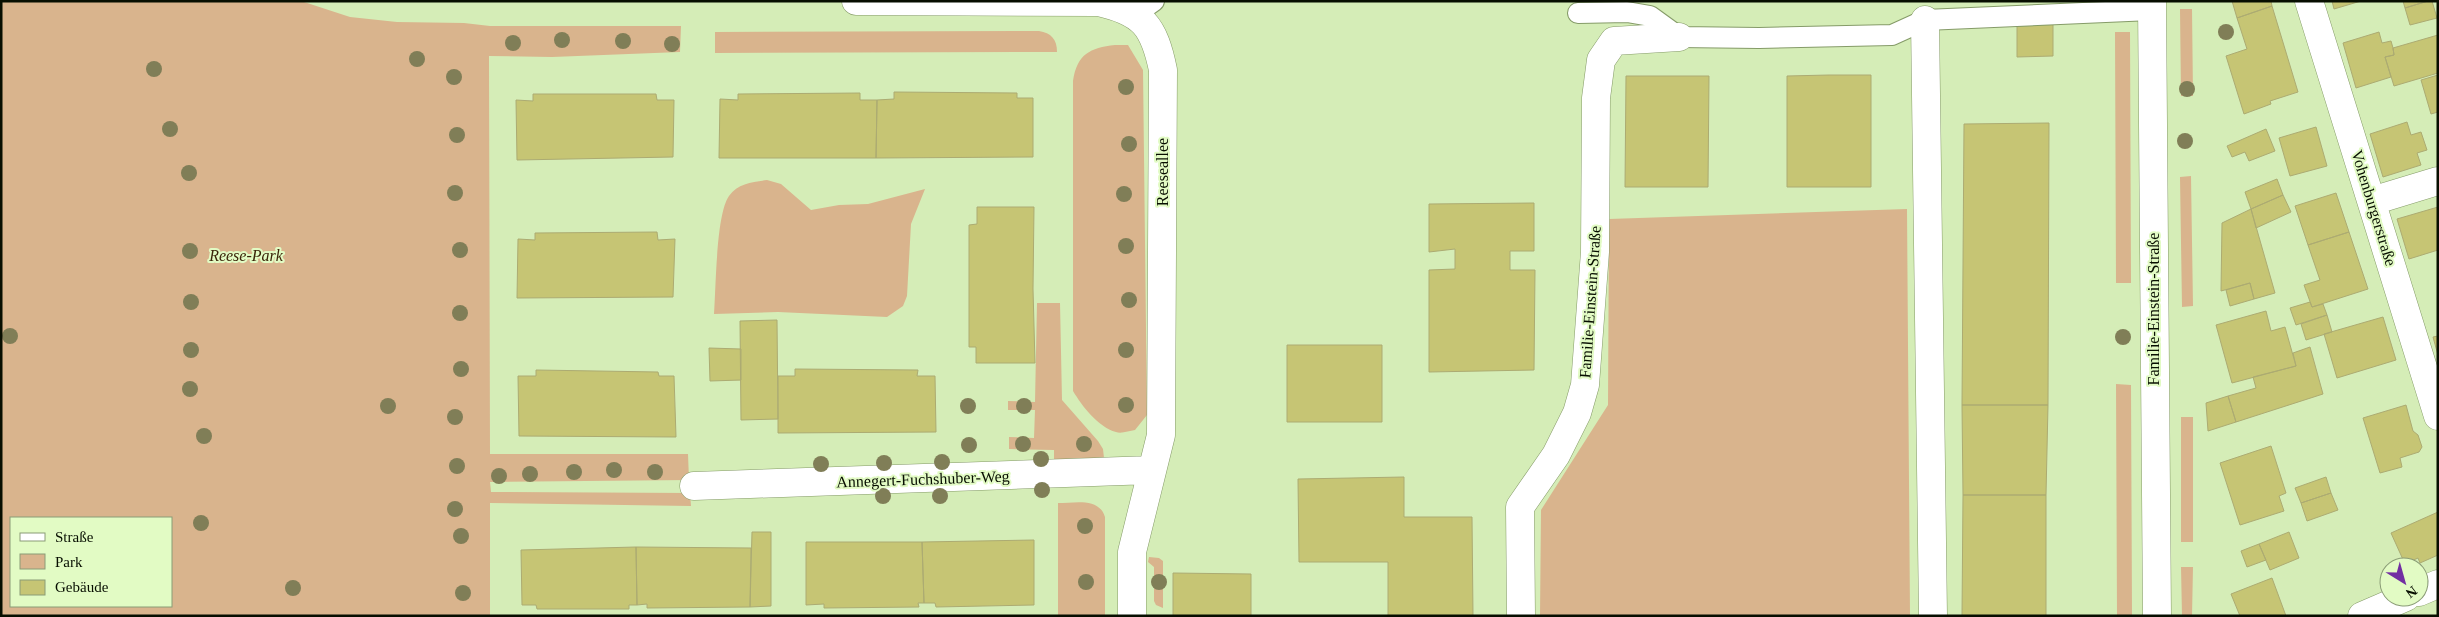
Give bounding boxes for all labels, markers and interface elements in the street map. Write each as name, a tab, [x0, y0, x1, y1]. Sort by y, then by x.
street label: Reeseallee	[1154, 138, 1171, 206]
street label: Vohenburgerstraße	[2347, 148, 2400, 268]
street label: Familie-Einstein-Straße	[1576, 225, 1604, 379]
street label: Familie-Einstein-Straße	[2145, 233, 2162, 385]
park label: Reese-Park	[208, 247, 284, 264]
street label: Annegert-Fuchshuber-Weg	[836, 467, 1010, 492]
legend	[10, 517, 172, 607]
text: Straße	[55, 529, 94, 545]
text: Park	[55, 554, 83, 570]
north arrow	[2379, 557, 2429, 607]
text: Gebäude	[55, 579, 109, 595]
text: N	[2403, 583, 2420, 601]

